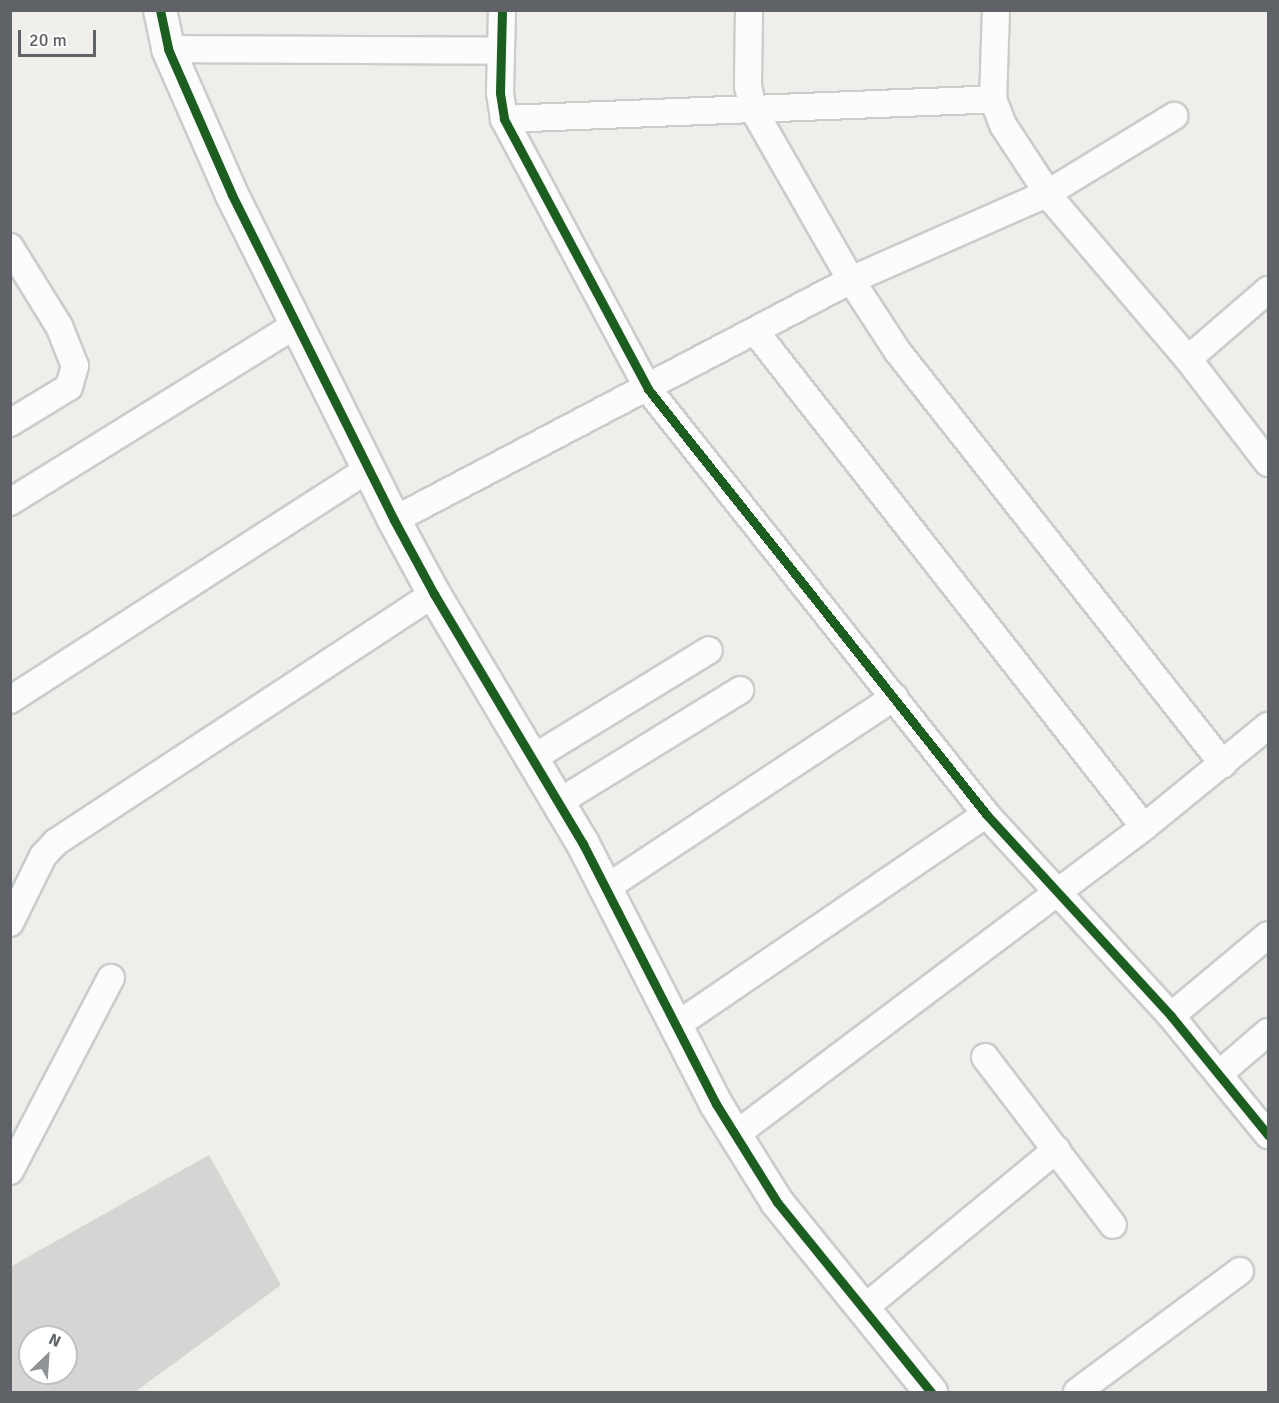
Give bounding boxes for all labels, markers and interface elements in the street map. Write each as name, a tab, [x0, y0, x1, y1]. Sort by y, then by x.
scale bar	[21, 18, 99, 56]
text: 20 m	[29, 29, 67, 51]
north arrow	[18, 1325, 78, 1385]
text: N	[45, 1329, 64, 1352]

